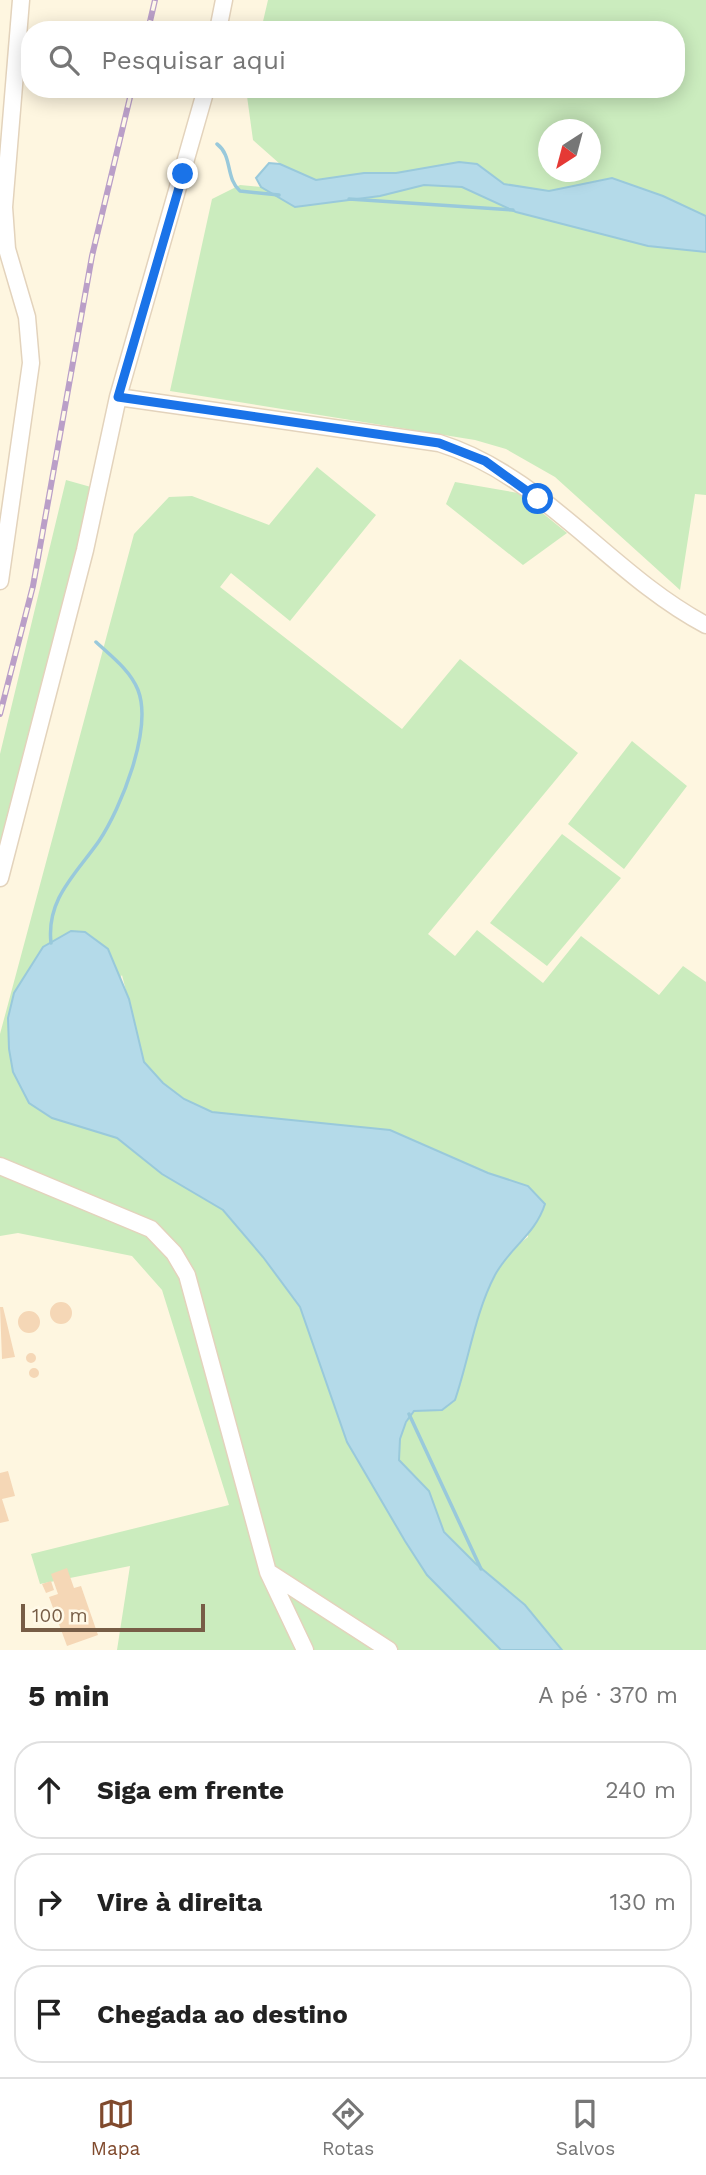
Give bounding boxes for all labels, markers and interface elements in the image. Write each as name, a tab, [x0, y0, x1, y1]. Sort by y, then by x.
search box	[21, 21, 685, 98]
icon: search	[45, 41, 83, 79]
text: Pesquisar aqui	[101, 45, 286, 75]
north arrow	[538, 119, 601, 182]
route end	[167, 158, 198, 189]
route start	[522, 483, 553, 514]
scale bar	[21, 1601, 205, 1633]
text: 100 m	[32, 1604, 88, 1627]
text: 5 min	[28, 1678, 110, 1713]
text: A pé · 370 m	[538, 1682, 678, 1709]
icon: ahead	[30, 1771, 68, 1809]
text: Siga em frente	[97, 1775, 284, 1805]
text: 240 m	[605, 1777, 676, 1804]
icon: right	[30, 1883, 68, 1921]
text: Vire à direita	[97, 1887, 262, 1917]
text: 130 m	[610, 1889, 676, 1916]
icon: arrive	[30, 1995, 68, 2033]
text: Chegada ao destino	[97, 1999, 348, 2029]
tab: Mapa	[91, 2095, 140, 2160]
tab: Rotas	[322, 2095, 374, 2160]
tab: Salvos	[556, 2095, 615, 2160]

